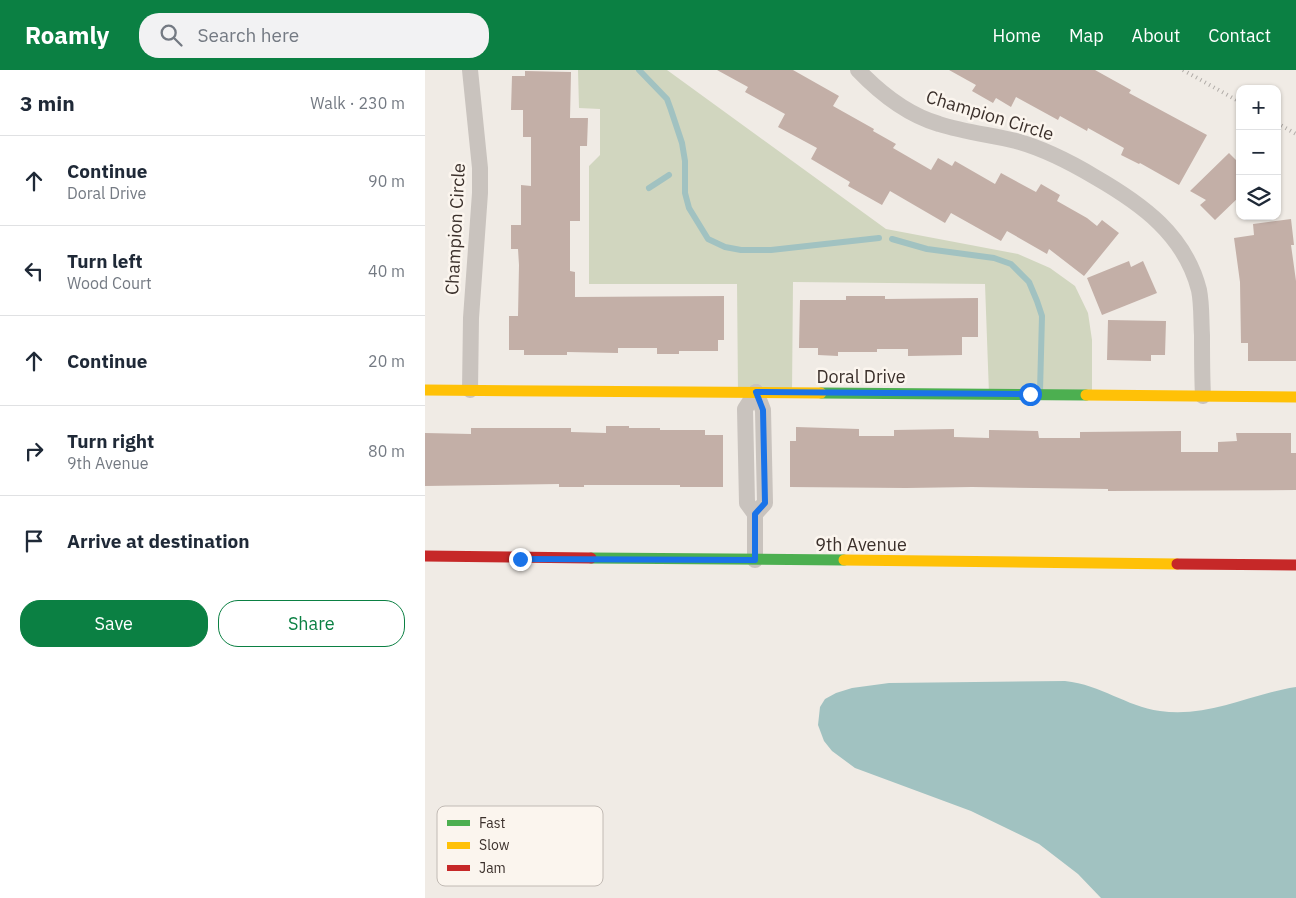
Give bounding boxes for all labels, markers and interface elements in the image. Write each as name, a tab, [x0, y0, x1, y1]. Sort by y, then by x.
search box	[139, 13, 489, 58]
text: Roamly	[25, 19, 109, 51]
icon: search	[157, 21, 185, 49]
text: Search here	[197, 23, 299, 47]
text: Home	[993, 24, 1041, 47]
text: Map	[1069, 24, 1104, 47]
text: About	[1132, 24, 1180, 47]
text: Contact	[1208, 24, 1271, 47]
street label: Champion Circle	[923, 85, 1057, 145]
map controls	[1236, 85, 1281, 220]
button: +	[1236, 85, 1281, 130]
text: 3 min	[20, 89, 75, 117]
text: Walk · 230 m	[310, 93, 405, 113]
button: −	[1236, 130, 1281, 175]
text: Continue	[67, 159, 147, 183]
street label: Champion Circle	[440, 162, 470, 296]
icon: ahead	[20, 167, 48, 195]
text: 90 m	[368, 171, 405, 191]
button: layers	[1236, 175, 1281, 220]
text: Doral Drive	[67, 183, 146, 203]
text: Turn left	[67, 249, 143, 273]
icon: left	[20, 257, 48, 285]
text: 40 m	[368, 261, 405, 281]
text: Wood Court	[67, 273, 152, 293]
icon: ahead	[20, 347, 48, 375]
text: Continue	[67, 349, 147, 373]
text: 20 m	[368, 351, 405, 371]
street label: Doral Drive	[816, 365, 906, 388]
route start	[1019, 383, 1042, 406]
text: Turn right	[67, 429, 154, 453]
icon: right	[20, 437, 48, 465]
text: 80 m	[368, 441, 405, 461]
text: 9th Avenue	[67, 453, 149, 473]
icon: arrive	[20, 527, 48, 555]
text: Arrive at destination	[67, 529, 250, 553]
street label: 9th Avenue	[815, 533, 907, 556]
route end	[509, 548, 532, 571]
button: Save	[20, 600, 208, 647]
button: Share	[218, 600, 405, 647]
legend	[437, 806, 603, 886]
text: Fast	[479, 814, 505, 832]
text: Slow	[479, 836, 510, 854]
text: Jam	[479, 859, 506, 877]

